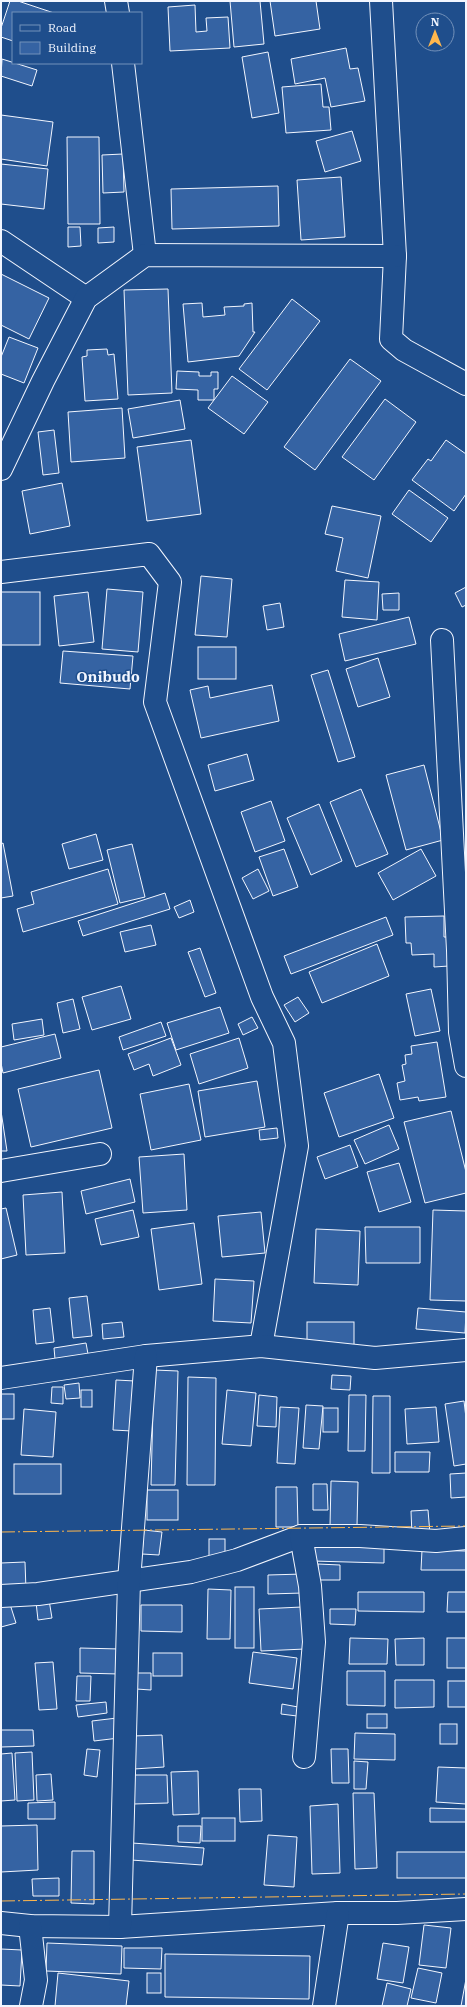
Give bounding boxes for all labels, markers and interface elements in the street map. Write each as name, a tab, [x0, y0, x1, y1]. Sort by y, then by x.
legend	[12, 12, 142, 64]
north arrow	[415, 12, 455, 52]
text: N	[431, 15, 440, 29]
text: Road	[48, 20, 77, 35]
text: Building	[48, 40, 96, 55]
district label: Onibudo	[76, 667, 140, 686]

